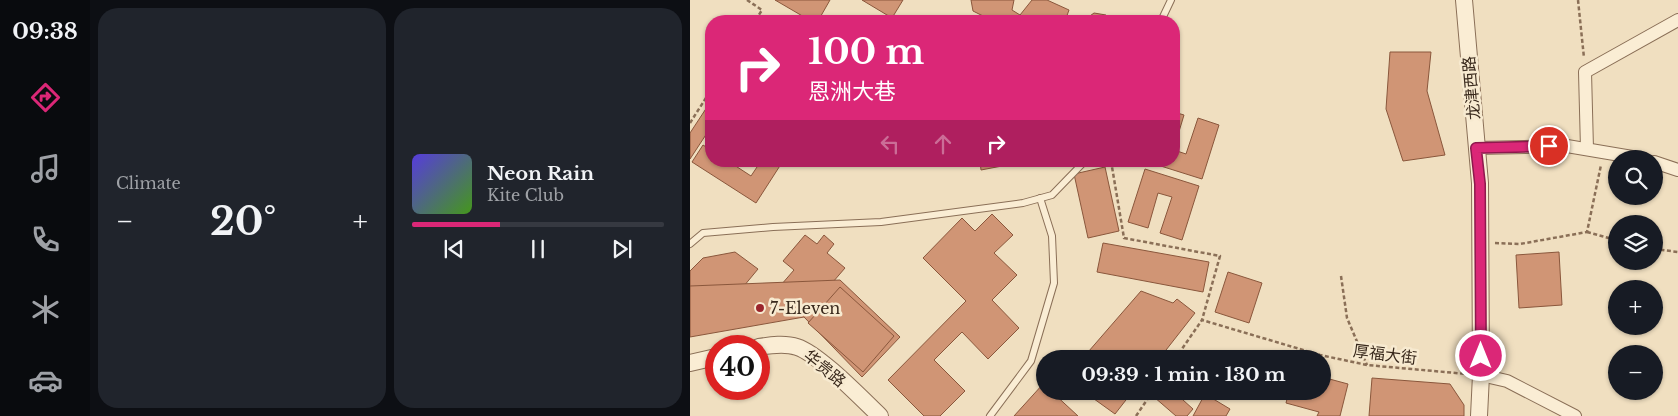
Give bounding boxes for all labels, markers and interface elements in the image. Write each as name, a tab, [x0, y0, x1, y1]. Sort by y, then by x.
text: 09:38	[12, 18, 78, 45]
text: 100 m	[808, 30, 924, 73]
icon: right	[725, 35, 790, 100]
street label: 龙津西路	[1458, 55, 1484, 121]
text: 恩洲大巷	[808, 78, 896, 105]
icon: directions	[28, 80, 63, 115]
pin	[1528, 125, 1570, 167]
icon: left	[876, 130, 904, 158]
icon: ahead	[929, 130, 957, 158]
icon: right	[982, 130, 1010, 158]
icon: arrive	[1535, 132, 1563, 160]
map controls	[1608, 150, 1663, 400]
button: search	[1608, 150, 1663, 205]
icon: music	[28, 151, 63, 186]
text: Neon Rain	[487, 162, 594, 185]
text: Climate	[116, 173, 181, 193]
text: Kite Club	[487, 185, 564, 205]
text: 20°	[210, 198, 276, 245]
text: −	[116, 204, 134, 239]
text: +	[353, 204, 368, 239]
button: layers	[1608, 215, 1663, 270]
icon: phone	[28, 222, 63, 257]
icon: previous	[440, 235, 468, 263]
icon: pause	[524, 235, 552, 263]
icon: next	[608, 235, 636, 263]
button: +	[1608, 280, 1663, 335]
icon: climate	[28, 292, 63, 327]
place label: 7-Eleven	[770, 298, 840, 318]
marker: 7-Eleven	[754, 302, 766, 314]
position arrow	[1454, 329, 1506, 381]
speed limit sign: 40	[705, 335, 770, 400]
street label: 厚福大街	[1352, 340, 1418, 368]
street label: 华贵路	[800, 345, 850, 391]
button: −	[1608, 345, 1663, 400]
icon: car	[28, 363, 63, 398]
text: 09:39 · 1 min · 130 m	[1081, 363, 1286, 386]

